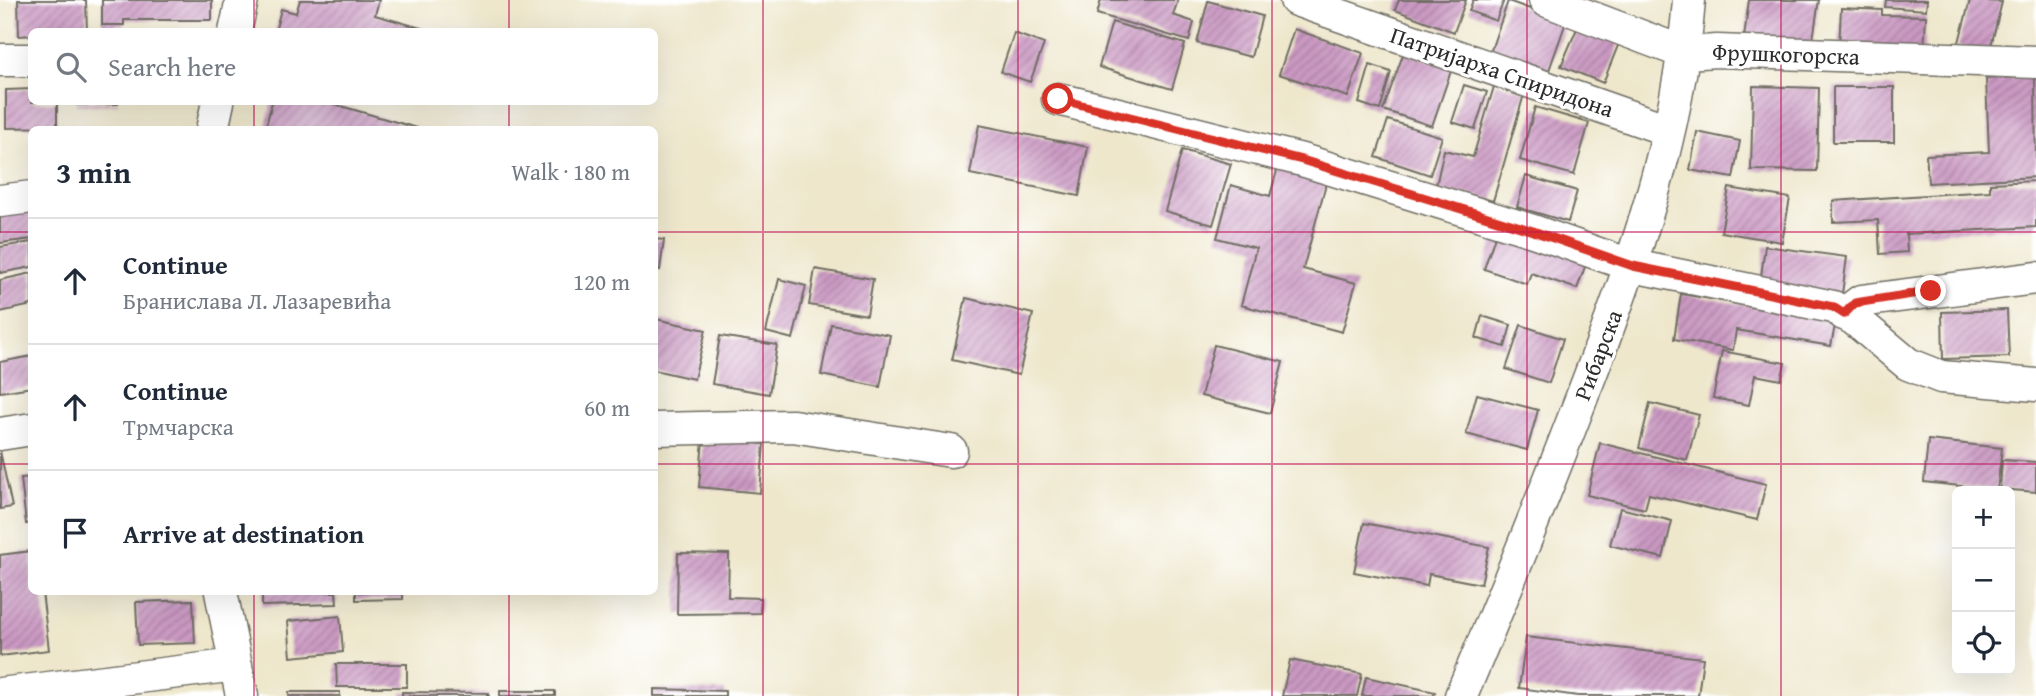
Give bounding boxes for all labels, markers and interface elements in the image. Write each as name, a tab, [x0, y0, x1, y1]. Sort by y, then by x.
street label: Патријарха Спиридона	[1386, 18, 1618, 125]
search box	[28, 28, 658, 105]
street label: Фрушкогорска	[1712, 34, 1860, 73]
text: Search here	[108, 47, 236, 86]
icon: search	[52, 48, 90, 86]
route start	[1042, 83, 1073, 114]
text: 3 min	[56, 150, 131, 194]
text: Walk · 180 m	[511, 155, 630, 188]
text: Continue	[123, 245, 228, 284]
icon: ahead	[56, 262, 94, 300]
text: 120 m	[573, 265, 630, 298]
route end	[1915, 275, 1946, 306]
text: Бранислава Л. Лазаревића	[123, 284, 391, 317]
street label: Рибарска	[1565, 305, 1630, 405]
text: Continue	[123, 371, 228, 410]
icon: ahead	[56, 388, 94, 426]
text: 60 m	[584, 391, 630, 424]
text: Трмчарска	[123, 410, 234, 443]
map controls	[1952, 486, 2015, 675]
button: +	[1952, 486, 2015, 549]
icon: arrive	[56, 514, 94, 552]
text: Arrive at destination	[123, 514, 364, 553]
button: −	[1952, 549, 2015, 612]
button: locate	[1952, 612, 2015, 675]

